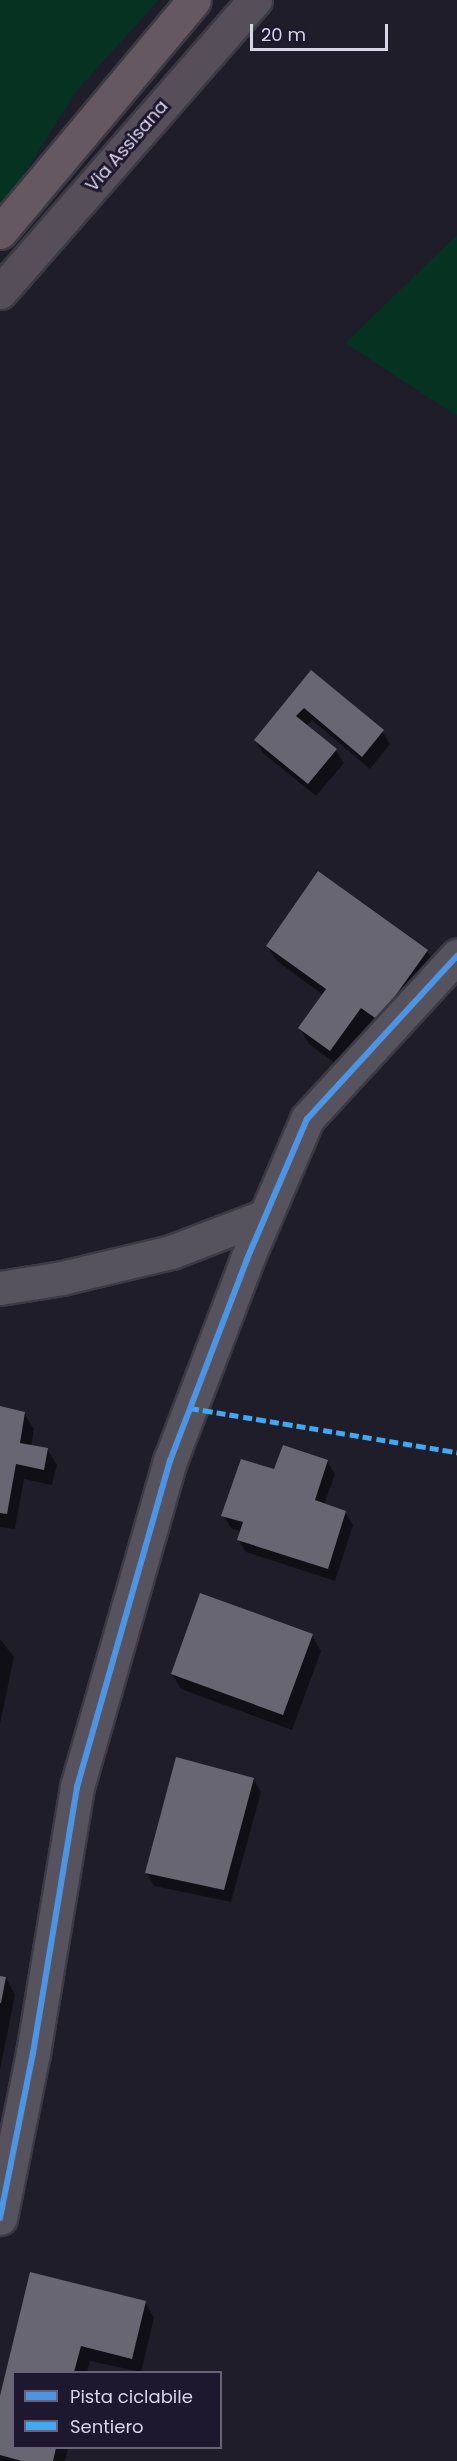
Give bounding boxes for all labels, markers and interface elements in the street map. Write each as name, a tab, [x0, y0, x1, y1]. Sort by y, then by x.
scale bar	[253, 12, 391, 50]
text: 20 m	[261, 22, 306, 47]
street label: Via Assisana	[81, 96, 173, 196]
legend	[12, 2371, 222, 2449]
text: Pista ciclabile	[70, 2384, 193, 2409]
text: Sentiero	[70, 2414, 144, 2439]

